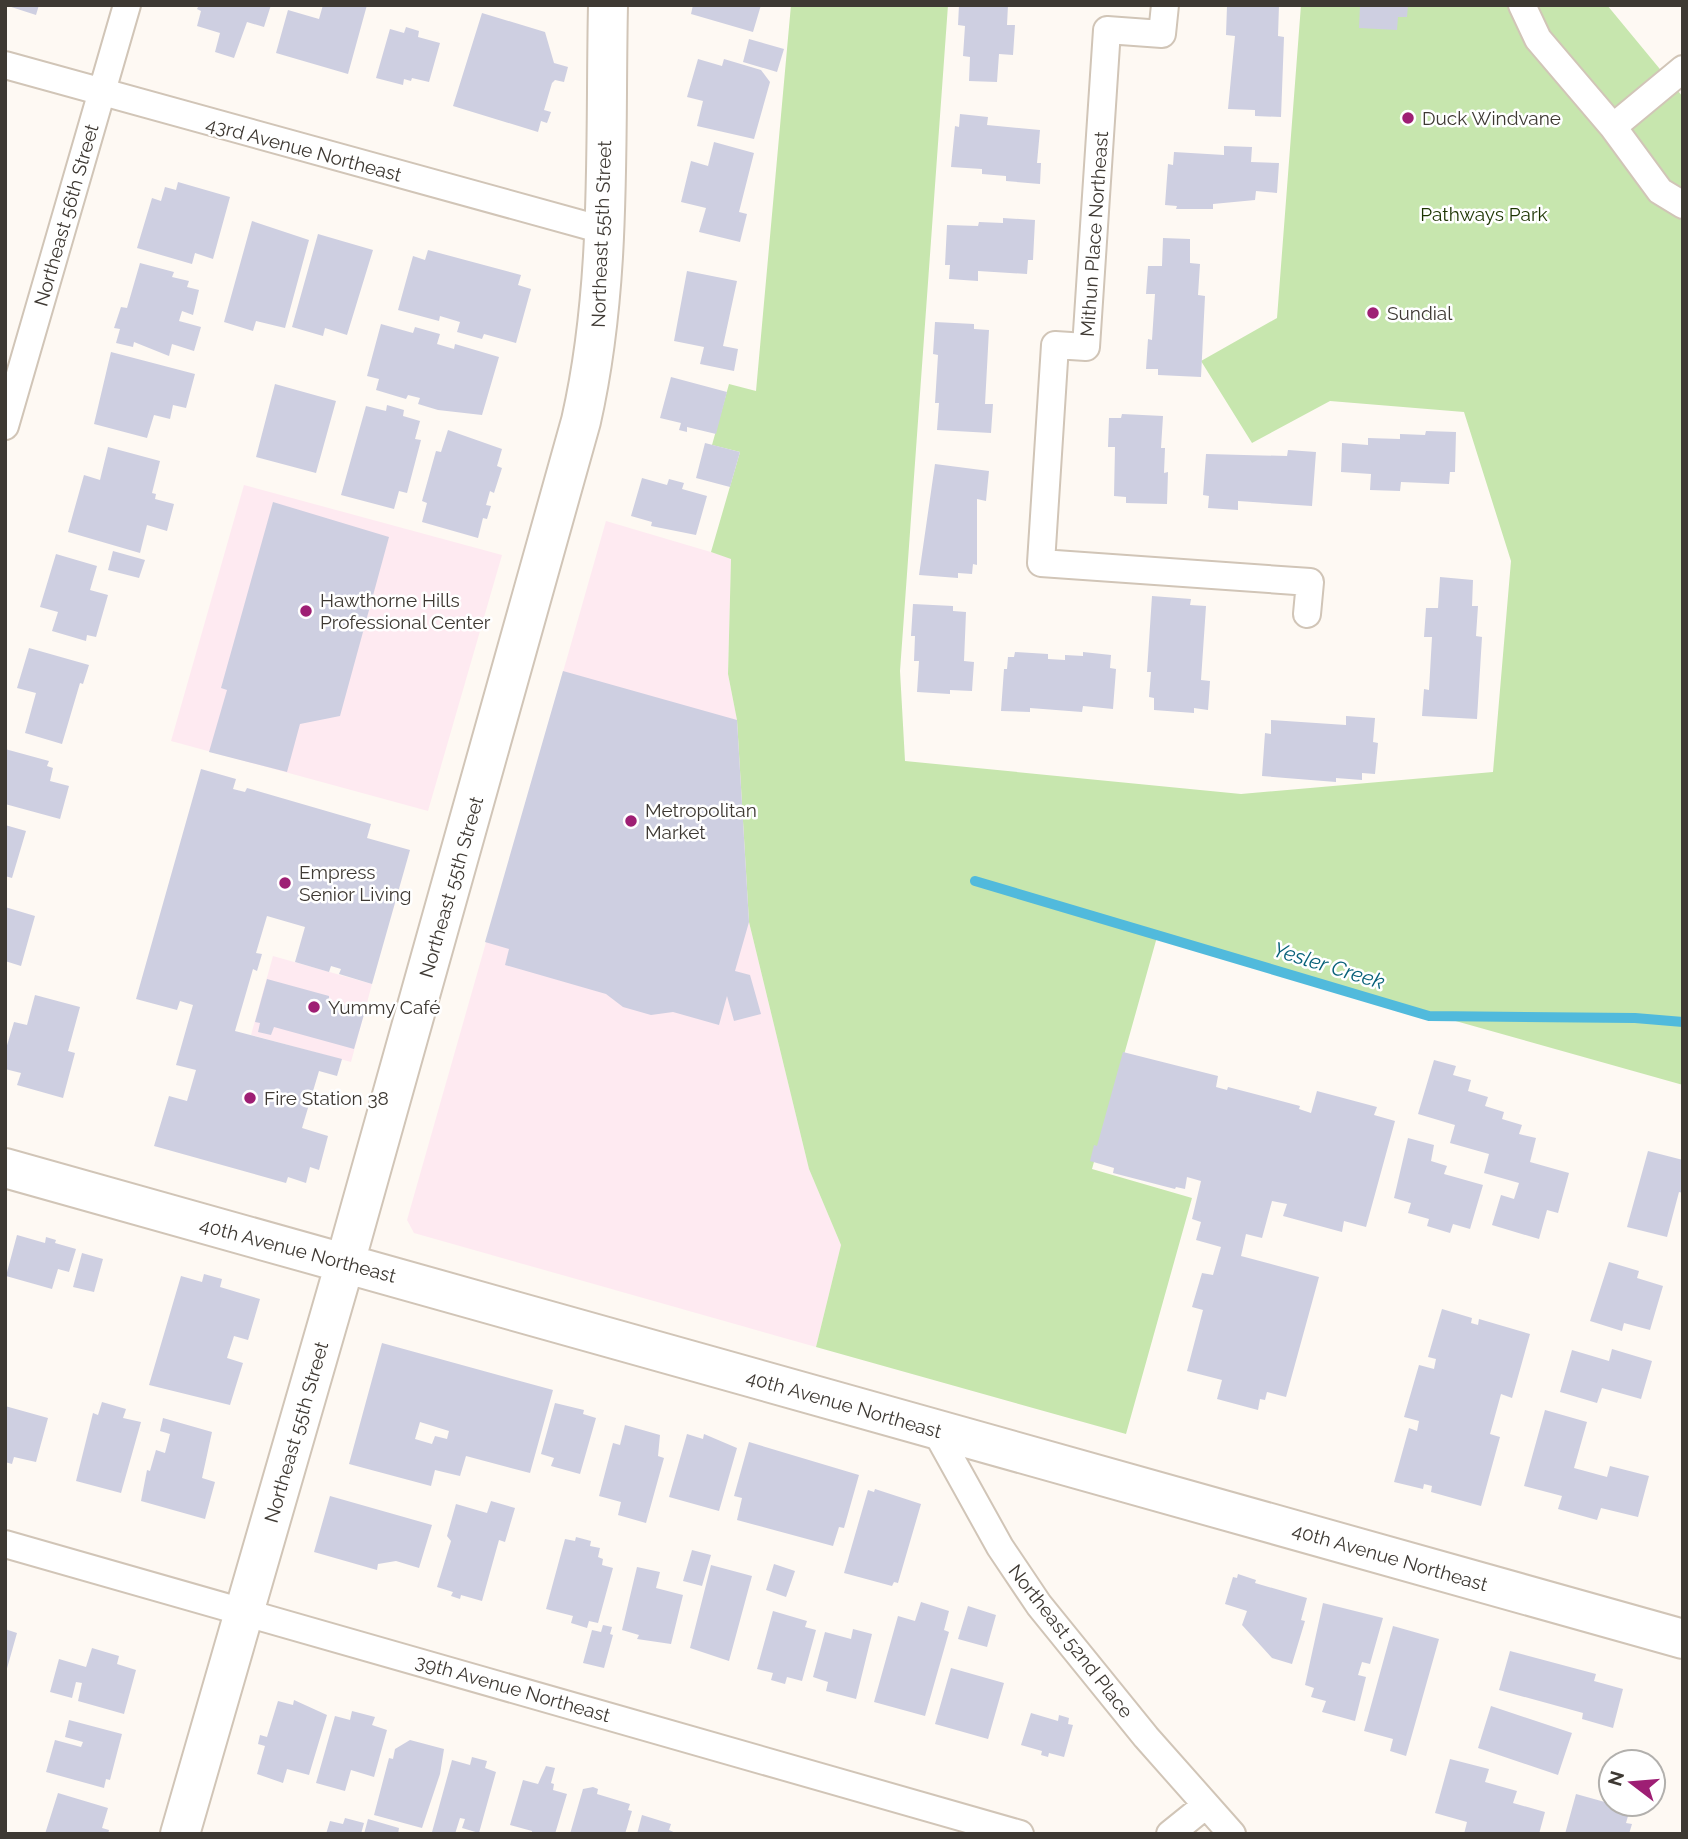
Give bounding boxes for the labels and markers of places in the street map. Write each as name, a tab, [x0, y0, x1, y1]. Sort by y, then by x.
place label: Duck Windvane	[1422, 107, 1561, 129]
marker: Duck Windvane	[1400, 110, 1416, 126]
place label: Sundial	[1387, 302, 1453, 324]
marker: Sundial	[1365, 305, 1381, 321]
place label: Hawthorne Hills Professional Center	[320, 589, 491, 633]
marker: Hawthorne Hills Professional Center	[298, 603, 314, 619]
place label: Metropolitan Market	[645, 799, 757, 843]
marker: Metropolitan Market	[623, 813, 639, 829]
place label: Empress Senior Living	[299, 861, 412, 905]
marker: Empress Senior Living	[277, 875, 293, 891]
place label: Yummy Café	[328, 996, 440, 1018]
marker: Yummy Café	[306, 999, 322, 1015]
place label: Fire Station 38	[264, 1087, 389, 1109]
marker: Fire Station 38	[242, 1090, 258, 1106]

